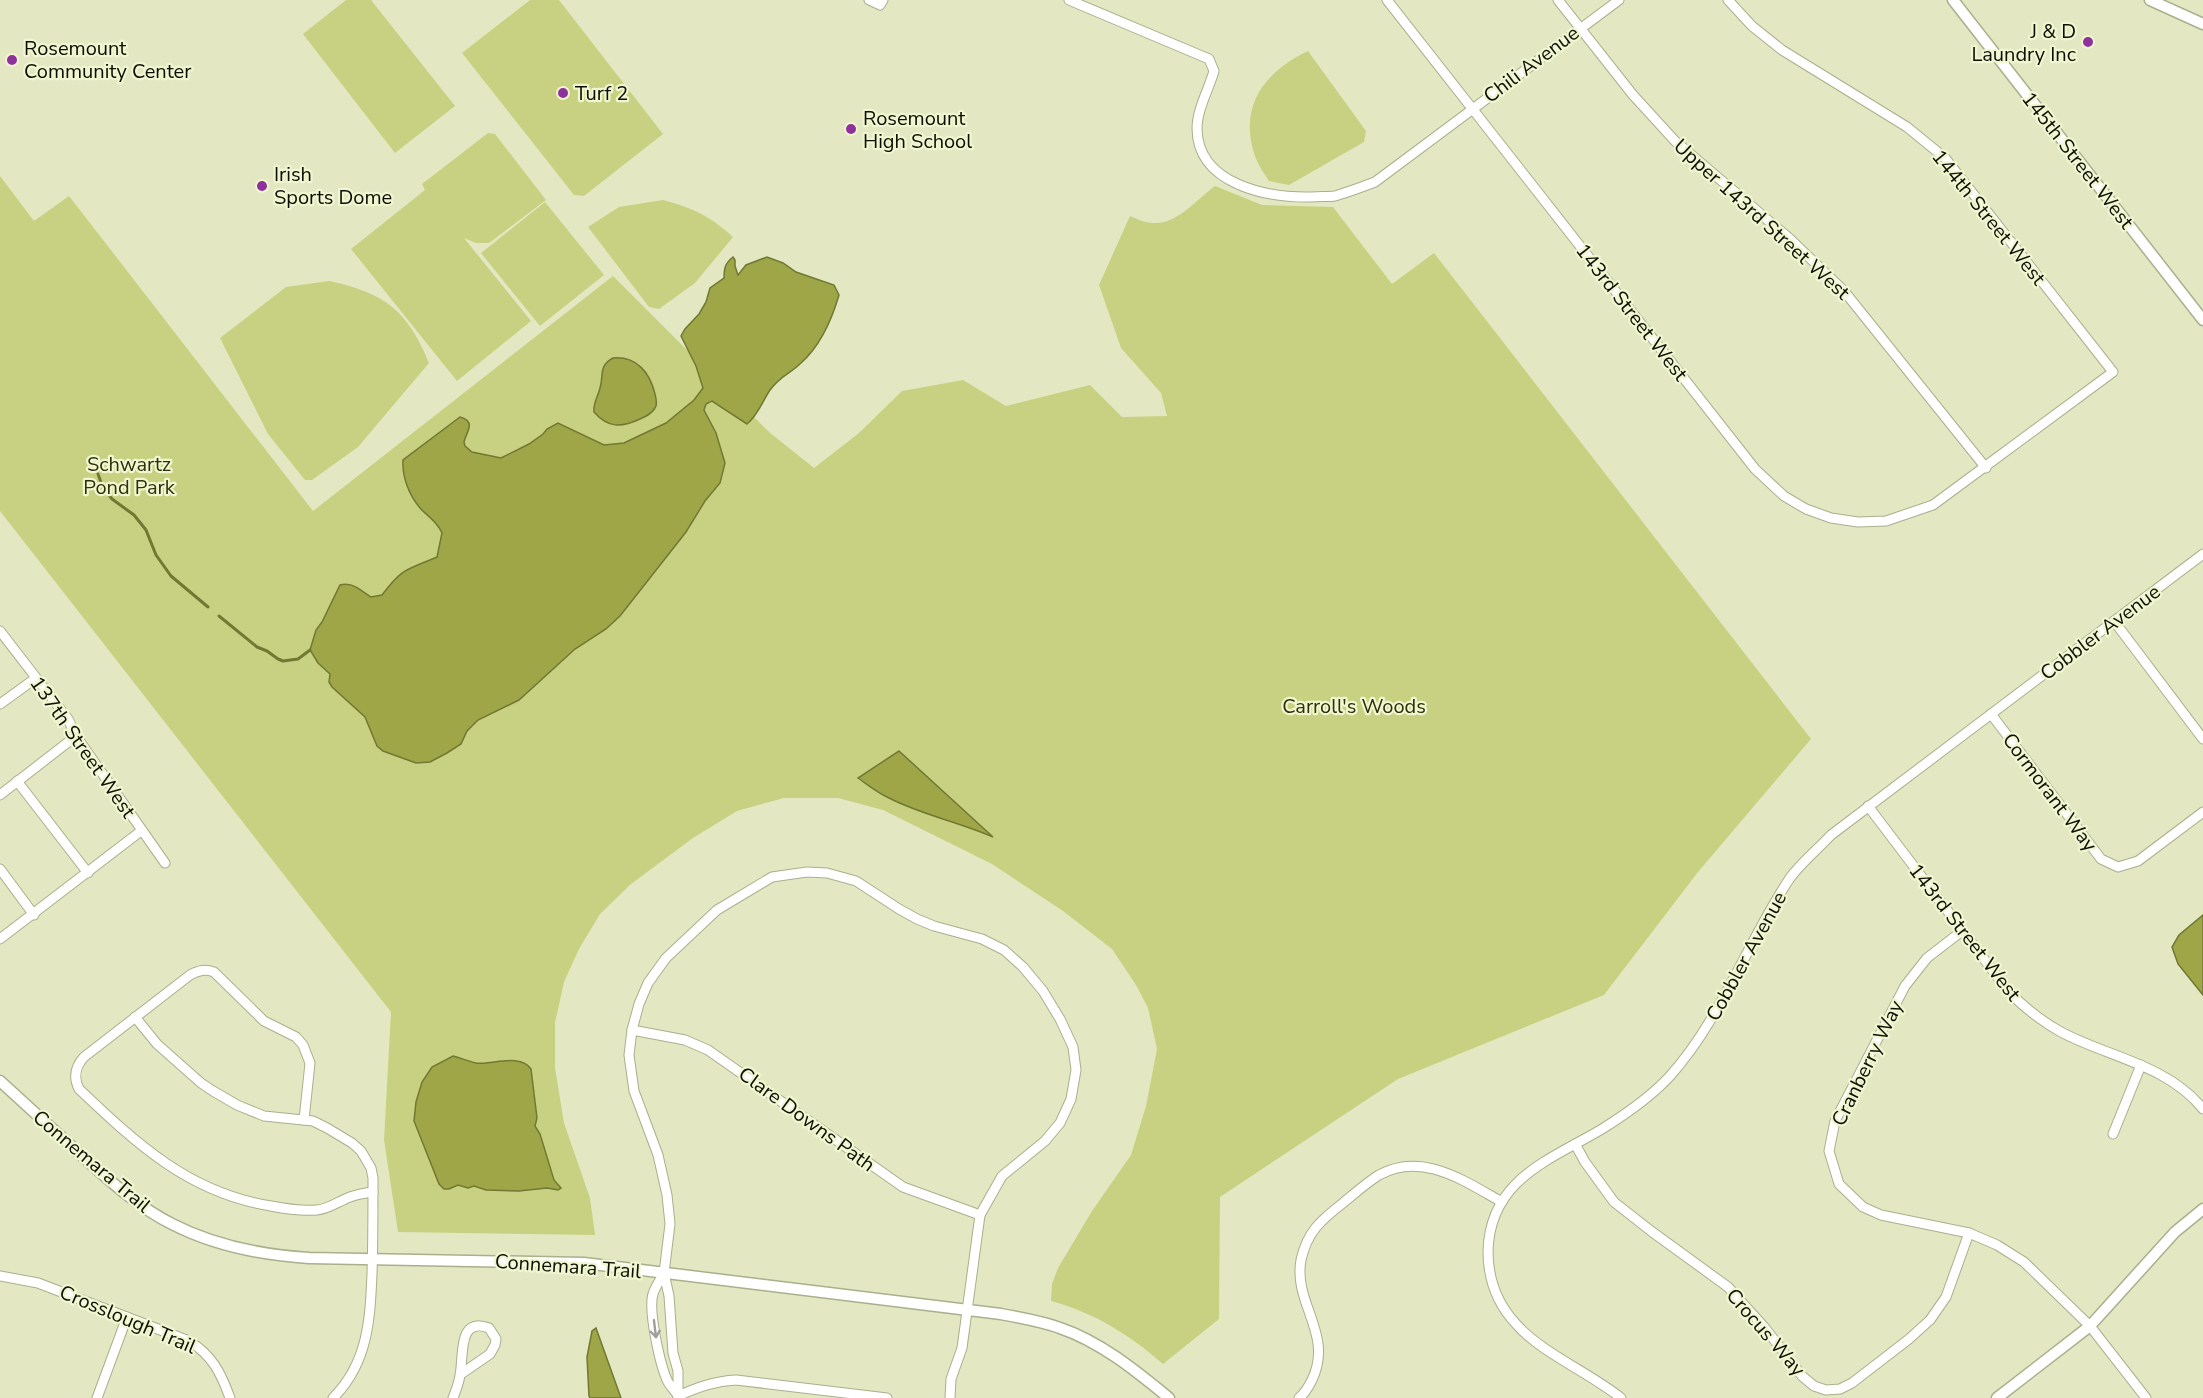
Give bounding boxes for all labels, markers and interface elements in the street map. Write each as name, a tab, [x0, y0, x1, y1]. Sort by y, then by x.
place label: J & D Laundry Inc	[1971, 18, 2076, 68]
street label: Chili Avenue	[1478, 20, 1585, 109]
place label: Rosemount Community Center	[24, 35, 191, 85]
marker: J & D Laundry Inc	[2081, 35, 2095, 49]
marker: Rosemount Community Center	[5, 53, 19, 67]
place label: Turf 2	[575, 80, 628, 107]
marker: Turf 2	[556, 86, 570, 100]
street label: 145th Street West	[2015, 86, 2140, 235]
place label: Rosemount High School	[863, 105, 972, 155]
marker: Rosemount High School	[844, 122, 858, 136]
street label: Upper 143rd Street West	[1668, 133, 1856, 306]
street label: 144th Street West	[1926, 144, 2052, 292]
place label: Irish Sports Dome	[274, 161, 392, 211]
marker: Irish Sports Dome	[255, 179, 269, 193]
street label: 143rd Street West	[1569, 238, 1694, 387]
park label: Schwartz Pond Park	[83, 451, 176, 501]
street label: Cobbler Avenue	[2035, 578, 2166, 687]
street label: 137th Street West	[24, 671, 142, 824]
park label: Carroll's Woods	[1282, 693, 1426, 720]
street label: Cormorant Way	[1996, 727, 2104, 858]
street label: 143rd Street West	[1902, 858, 2027, 1007]
street label: Cobbler Avenue	[1700, 887, 1793, 1026]
street label: Cranberry Way	[1825, 995, 1910, 1131]
street label: Clare Downs Path	[733, 1061, 880, 1178]
street label: Connemara Trail	[27, 1104, 157, 1219]
street label: Connemara Trail	[494, 1248, 642, 1285]
street label: Crosslough Trail	[55, 1279, 200, 1360]
street label: Crocus Way	[1720, 1283, 1812, 1383]
one-way arrow	[649, 1318, 660, 1338]

